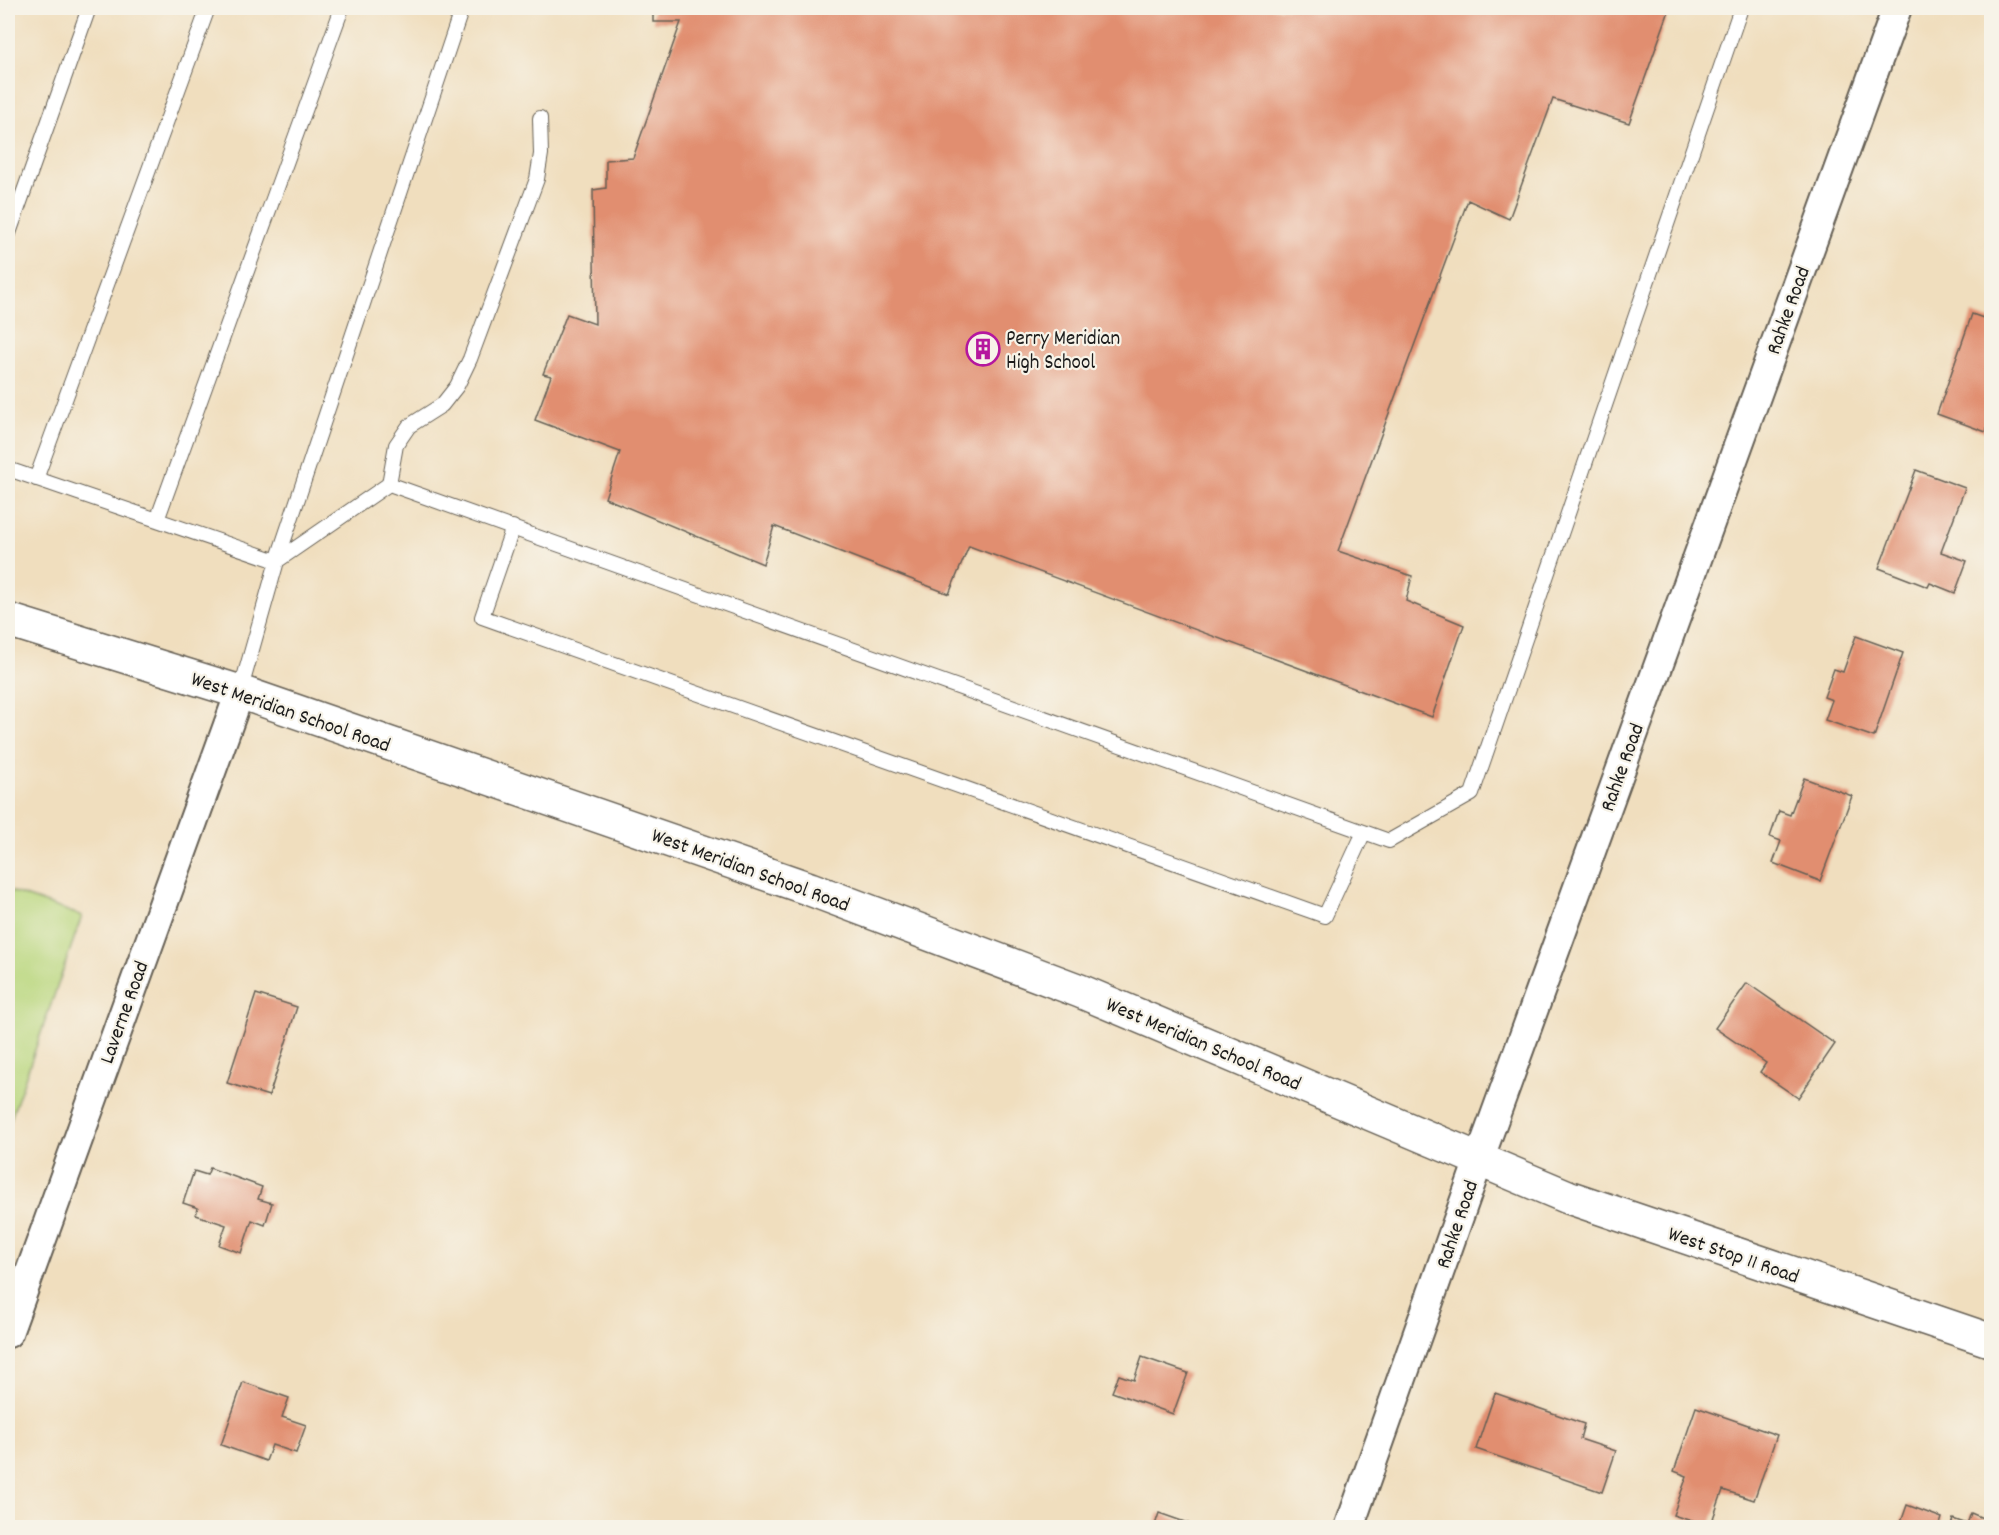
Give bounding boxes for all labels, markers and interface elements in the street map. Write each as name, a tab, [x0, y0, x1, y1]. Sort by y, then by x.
street label: Rahke Road	[1760, 263, 1820, 359]
place label: Perry Meridian High School	[1006, 325, 1120, 379]
building icon: Perry Meridian High School	[965, 331, 1001, 367]
street label: West Meridian School Road	[186, 666, 394, 762]
street label: Rahke Road	[1594, 720, 1654, 816]
street label: West Meridian School Road	[647, 822, 853, 922]
street label: Laverne Road	[93, 958, 158, 1069]
street label: West Meridian School Road	[1101, 991, 1305, 1100]
street label: Rahke Road	[1430, 1177, 1488, 1273]
street label: West Stop 11 Road	[1663, 1220, 1803, 1293]

